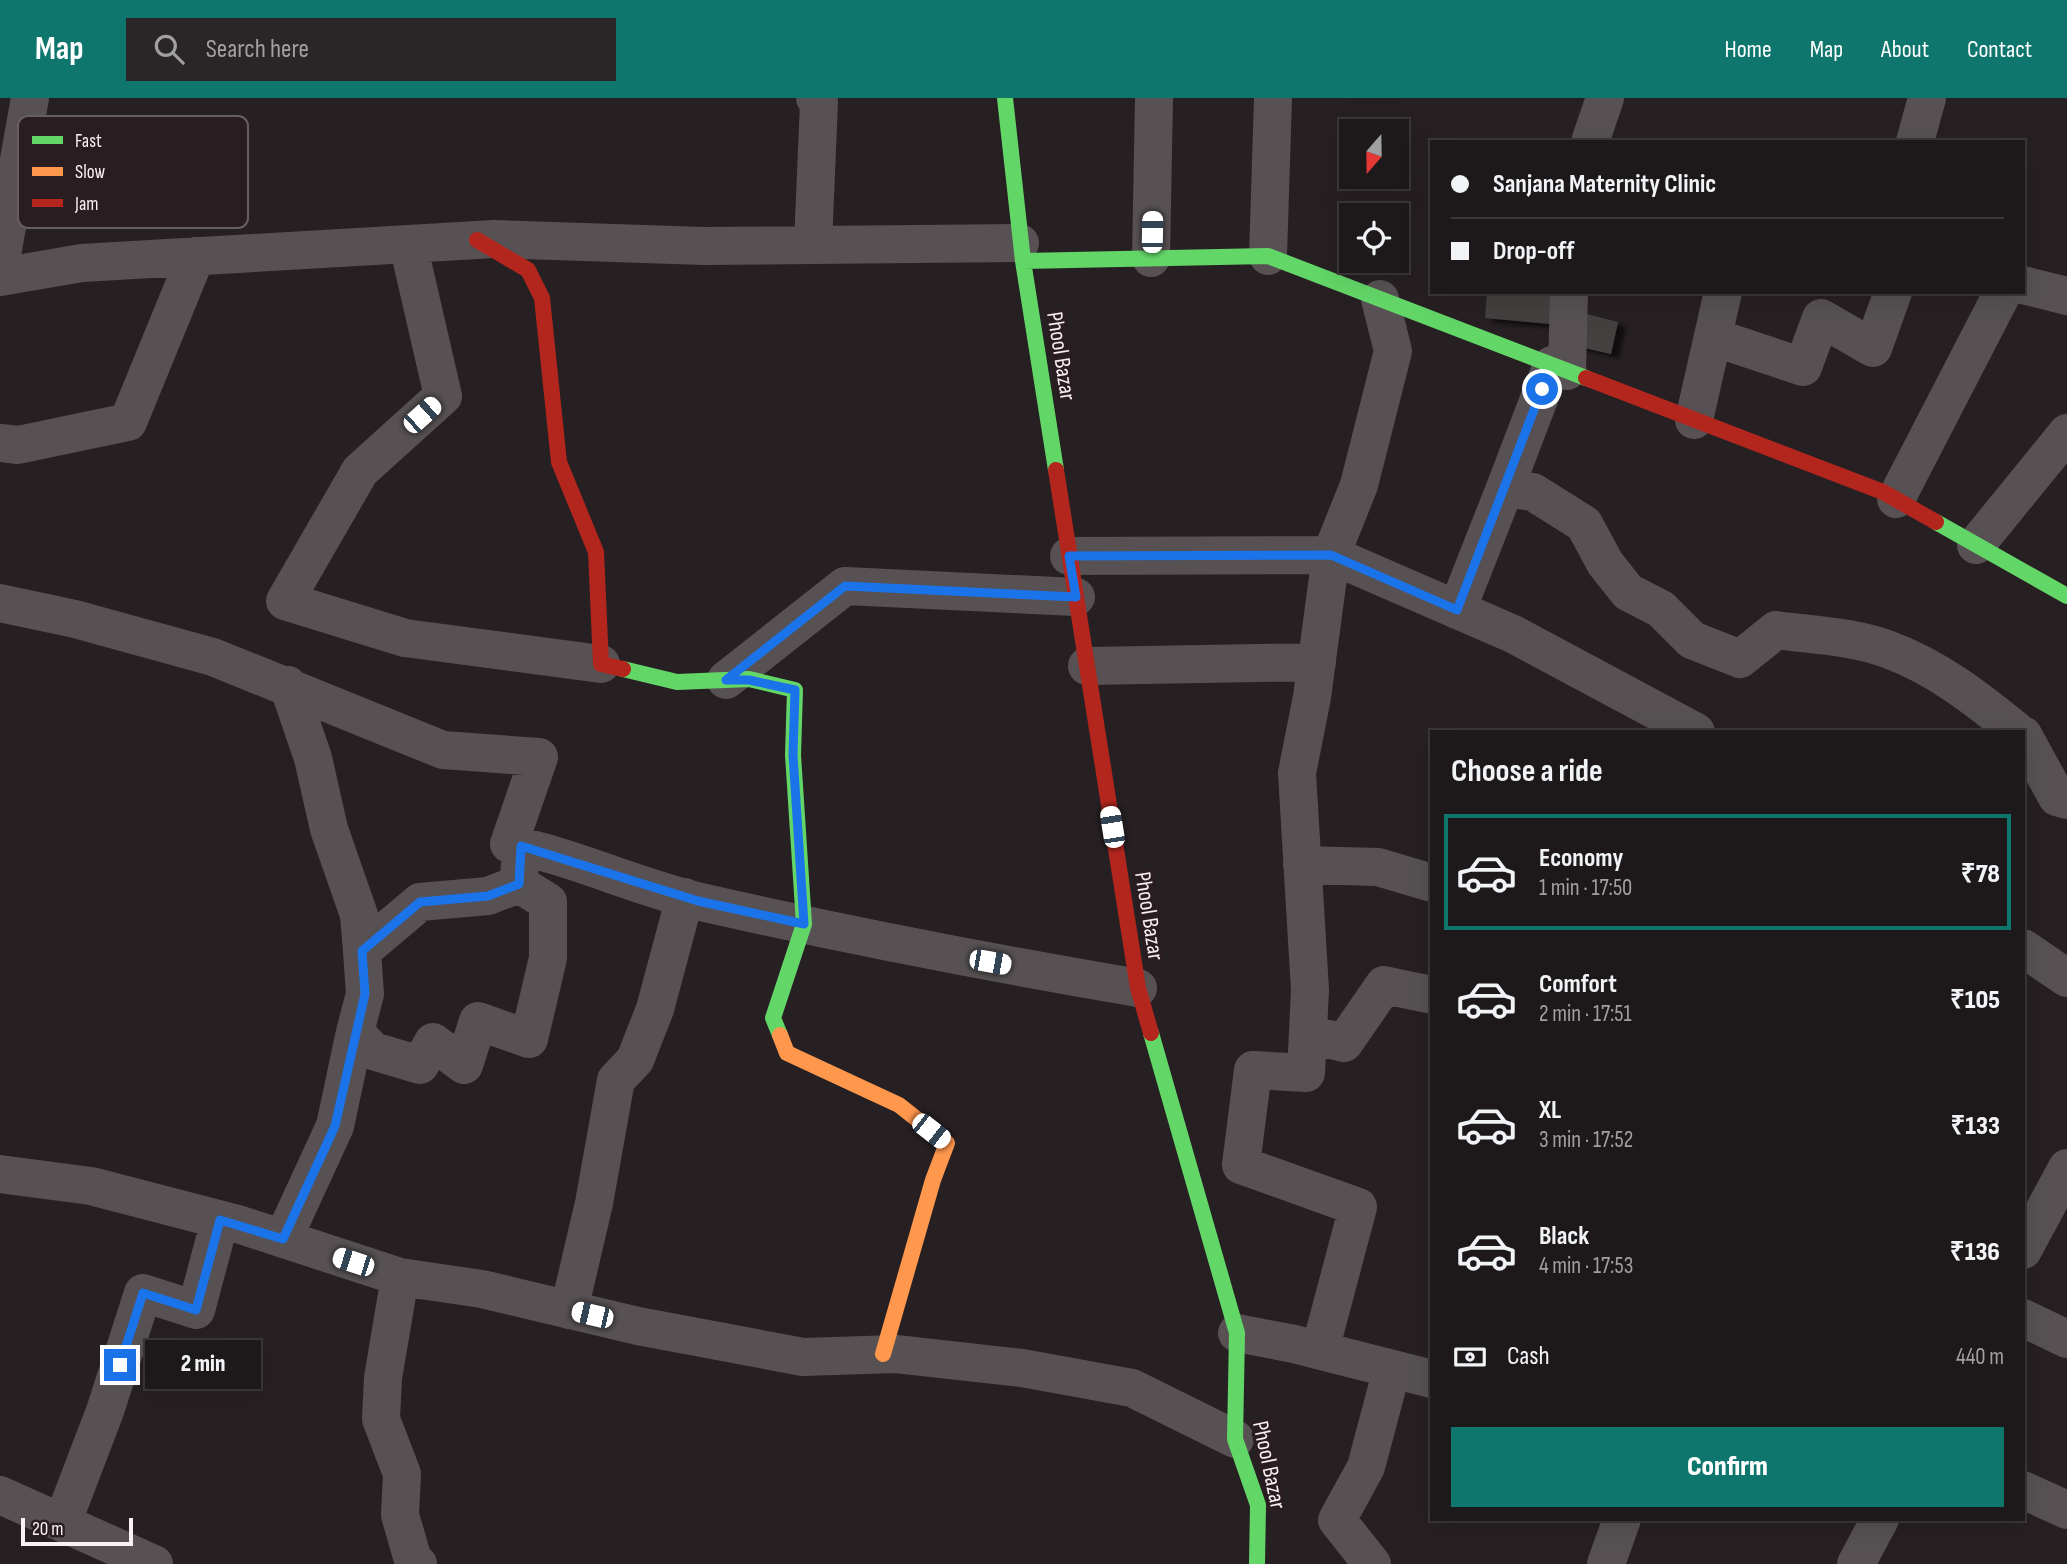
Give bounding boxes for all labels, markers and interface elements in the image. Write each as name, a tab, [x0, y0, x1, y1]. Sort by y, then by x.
search box	[126, 18, 616, 81]
text: Map	[35, 29, 84, 69]
icon: search	[150, 30, 188, 68]
text: Search here	[206, 34, 309, 65]
text: Home	[1724, 35, 1772, 64]
text: Map	[1810, 35, 1843, 64]
text: About	[1881, 35, 1929, 64]
text: Contact	[1967, 35, 2032, 64]
legend	[18, 116, 248, 228]
north arrow	[1339, 119, 1409, 189]
map controls	[1339, 119, 1409, 273]
text: Fast	[75, 130, 102, 153]
text: Slow	[75, 161, 105, 184]
text: Sanjana Maternity Clinic	[1493, 169, 1716, 200]
text: Jam	[74, 193, 98, 216]
button: locate	[1339, 203, 1409, 273]
car	[1142, 211, 1163, 253]
text: Drop-off	[1493, 236, 1574, 267]
street label: Phool Bazar	[1040, 310, 1082, 403]
route start	[1526, 373, 1558, 405]
car	[400, 393, 445, 437]
text: Choose a ride	[1451, 752, 1603, 791]
car	[1099, 805, 1126, 849]
icon: car	[1455, 841, 1518, 904]
text: Economy	[1539, 843, 1623, 874]
text: ₹78	[1961, 859, 2000, 890]
street label: Phool Bazar	[1128, 870, 1170, 963]
text: 1 min · 17:50	[1539, 874, 1632, 902]
car	[968, 948, 1013, 976]
icon: car	[1455, 967, 1518, 1030]
text: Comfort	[1539, 969, 1617, 1000]
text: ₹105	[1950, 985, 2000, 1016]
text: 2 min · 17:51	[1539, 1000, 1632, 1028]
icon: car	[1455, 1093, 1518, 1156]
text: XL	[1539, 1095, 1561, 1126]
car	[908, 1110, 955, 1152]
text: ₹133	[1950, 1111, 2000, 1142]
text: 3 min · 17:52	[1539, 1126, 1633, 1154]
icon: car	[1455, 1219, 1518, 1282]
text: Black	[1539, 1221, 1589, 1252]
text: ₹136	[1950, 1237, 2000, 1268]
car	[330, 1246, 377, 1278]
text: 4 min · 17:53	[1539, 1252, 1633, 1280]
car	[570, 1300, 615, 1330]
icon: cash	[1451, 1338, 1489, 1376]
callout: 2 min	[144, 1340, 260, 1390]
text: Cash	[1507, 1341, 1550, 1372]
text: 440 m	[1956, 1343, 2004, 1371]
route end	[104, 1349, 136, 1381]
text: 2 min	[181, 1350, 225, 1378]
street label: Phool Bazar	[1246, 1418, 1292, 1512]
button: Confirm	[1451, 1427, 2004, 1507]
scale bar	[21, 1515, 133, 1547]
text: 20 m	[32, 1518, 64, 1541]

